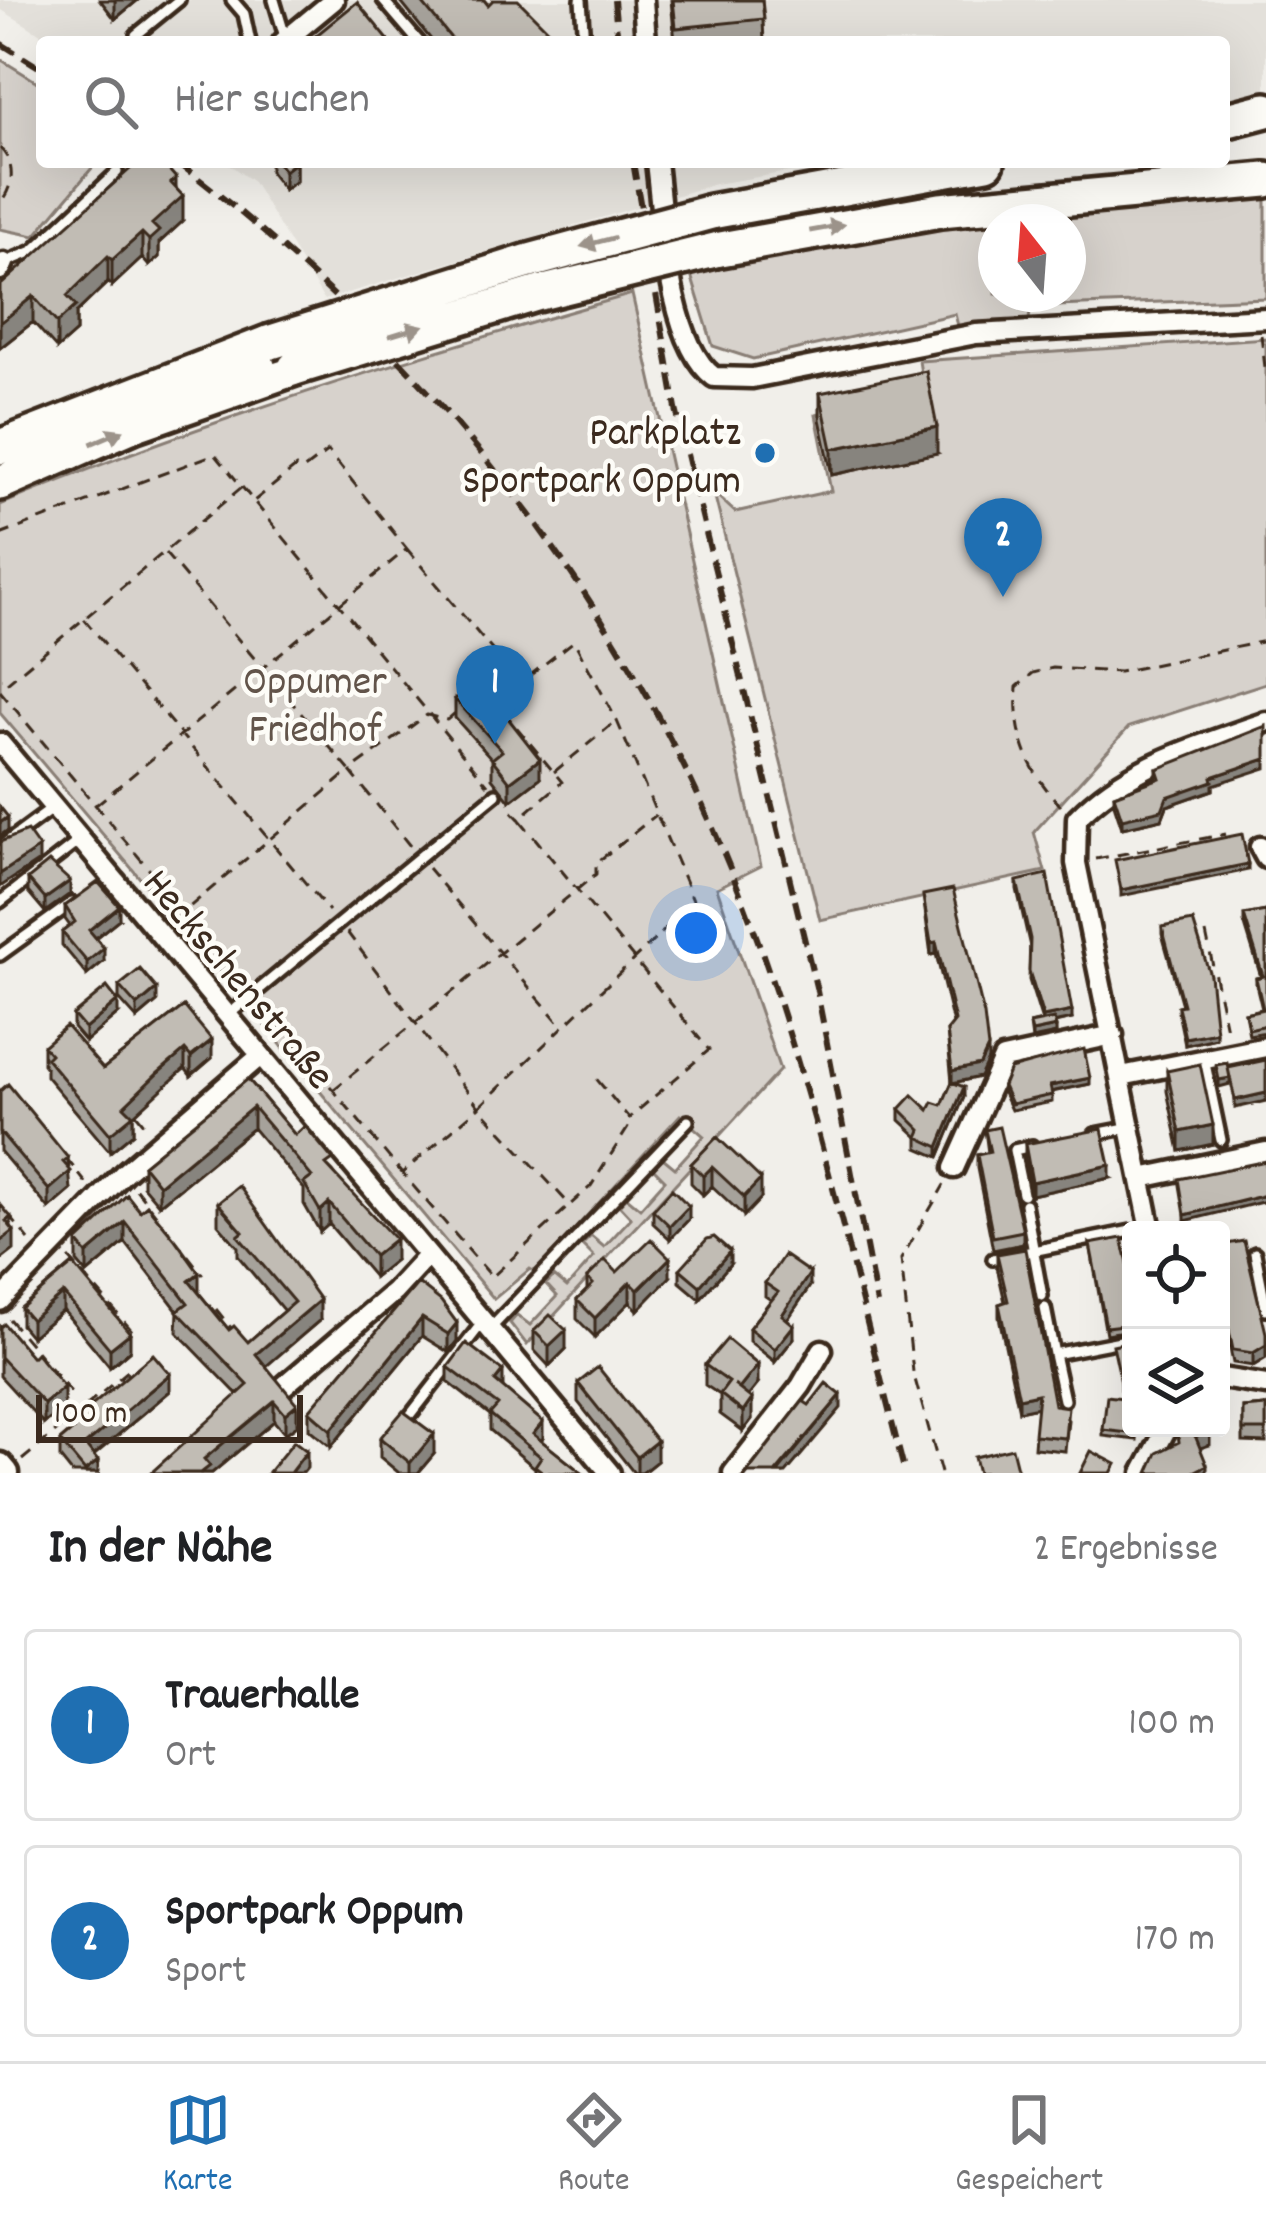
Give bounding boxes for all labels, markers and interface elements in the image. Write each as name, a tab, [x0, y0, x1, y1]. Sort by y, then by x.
search box	[36, 36, 1230, 168]
icon: search	[78, 69, 144, 135]
text: Hier suchen	[174, 70, 370, 134]
north arrow	[978, 204, 1086, 312]
one-way arrow	[809, 218, 847, 236]
one-way arrow	[579, 234, 616, 253]
one-way arrow	[388, 321, 425, 339]
place label: Parkplatz Sportpark Oppum	[462, 406, 741, 514]
one-way arrow	[90, 426, 125, 446]
marker: Parkplatz Sportpark Oppum	[752, 440, 778, 466]
pin: 2	[964, 498, 1042, 597]
pin: 1	[456, 645, 534, 744]
park label: Oppumer Friedhof	[243, 655, 387, 763]
street label: Heckschenstraße	[125, 858, 346, 1105]
your location	[666, 903, 726, 963]
map controls	[1122, 1221, 1230, 1437]
button: locate	[1122, 1221, 1230, 1329]
button: layers	[1122, 1329, 1230, 1437]
scale bar	[36, 1389, 303, 1442]
text: 100 m	[54, 1392, 127, 1439]
text: In der Nähe	[48, 1515, 272, 1587]
text: 2 Ergebnisse	[1034, 1524, 1218, 1579]
text: Trauerhalle	[165, 1666, 360, 1730]
text: 1	[86, 1698, 94, 1753]
text: 100 m	[1128, 1698, 1215, 1753]
text: Ort	[165, 1730, 216, 1785]
text: Sportpark Oppum	[165, 1882, 464, 1946]
text: 2	[81, 1914, 99, 1969]
text: 170 m	[1135, 1914, 1215, 1969]
text: Sport	[165, 1946, 246, 2001]
tab: Karte	[163, 2087, 232, 2206]
tab: Route	[558, 2087, 630, 2206]
tab: Gespeichert	[955, 2087, 1103, 2206]

